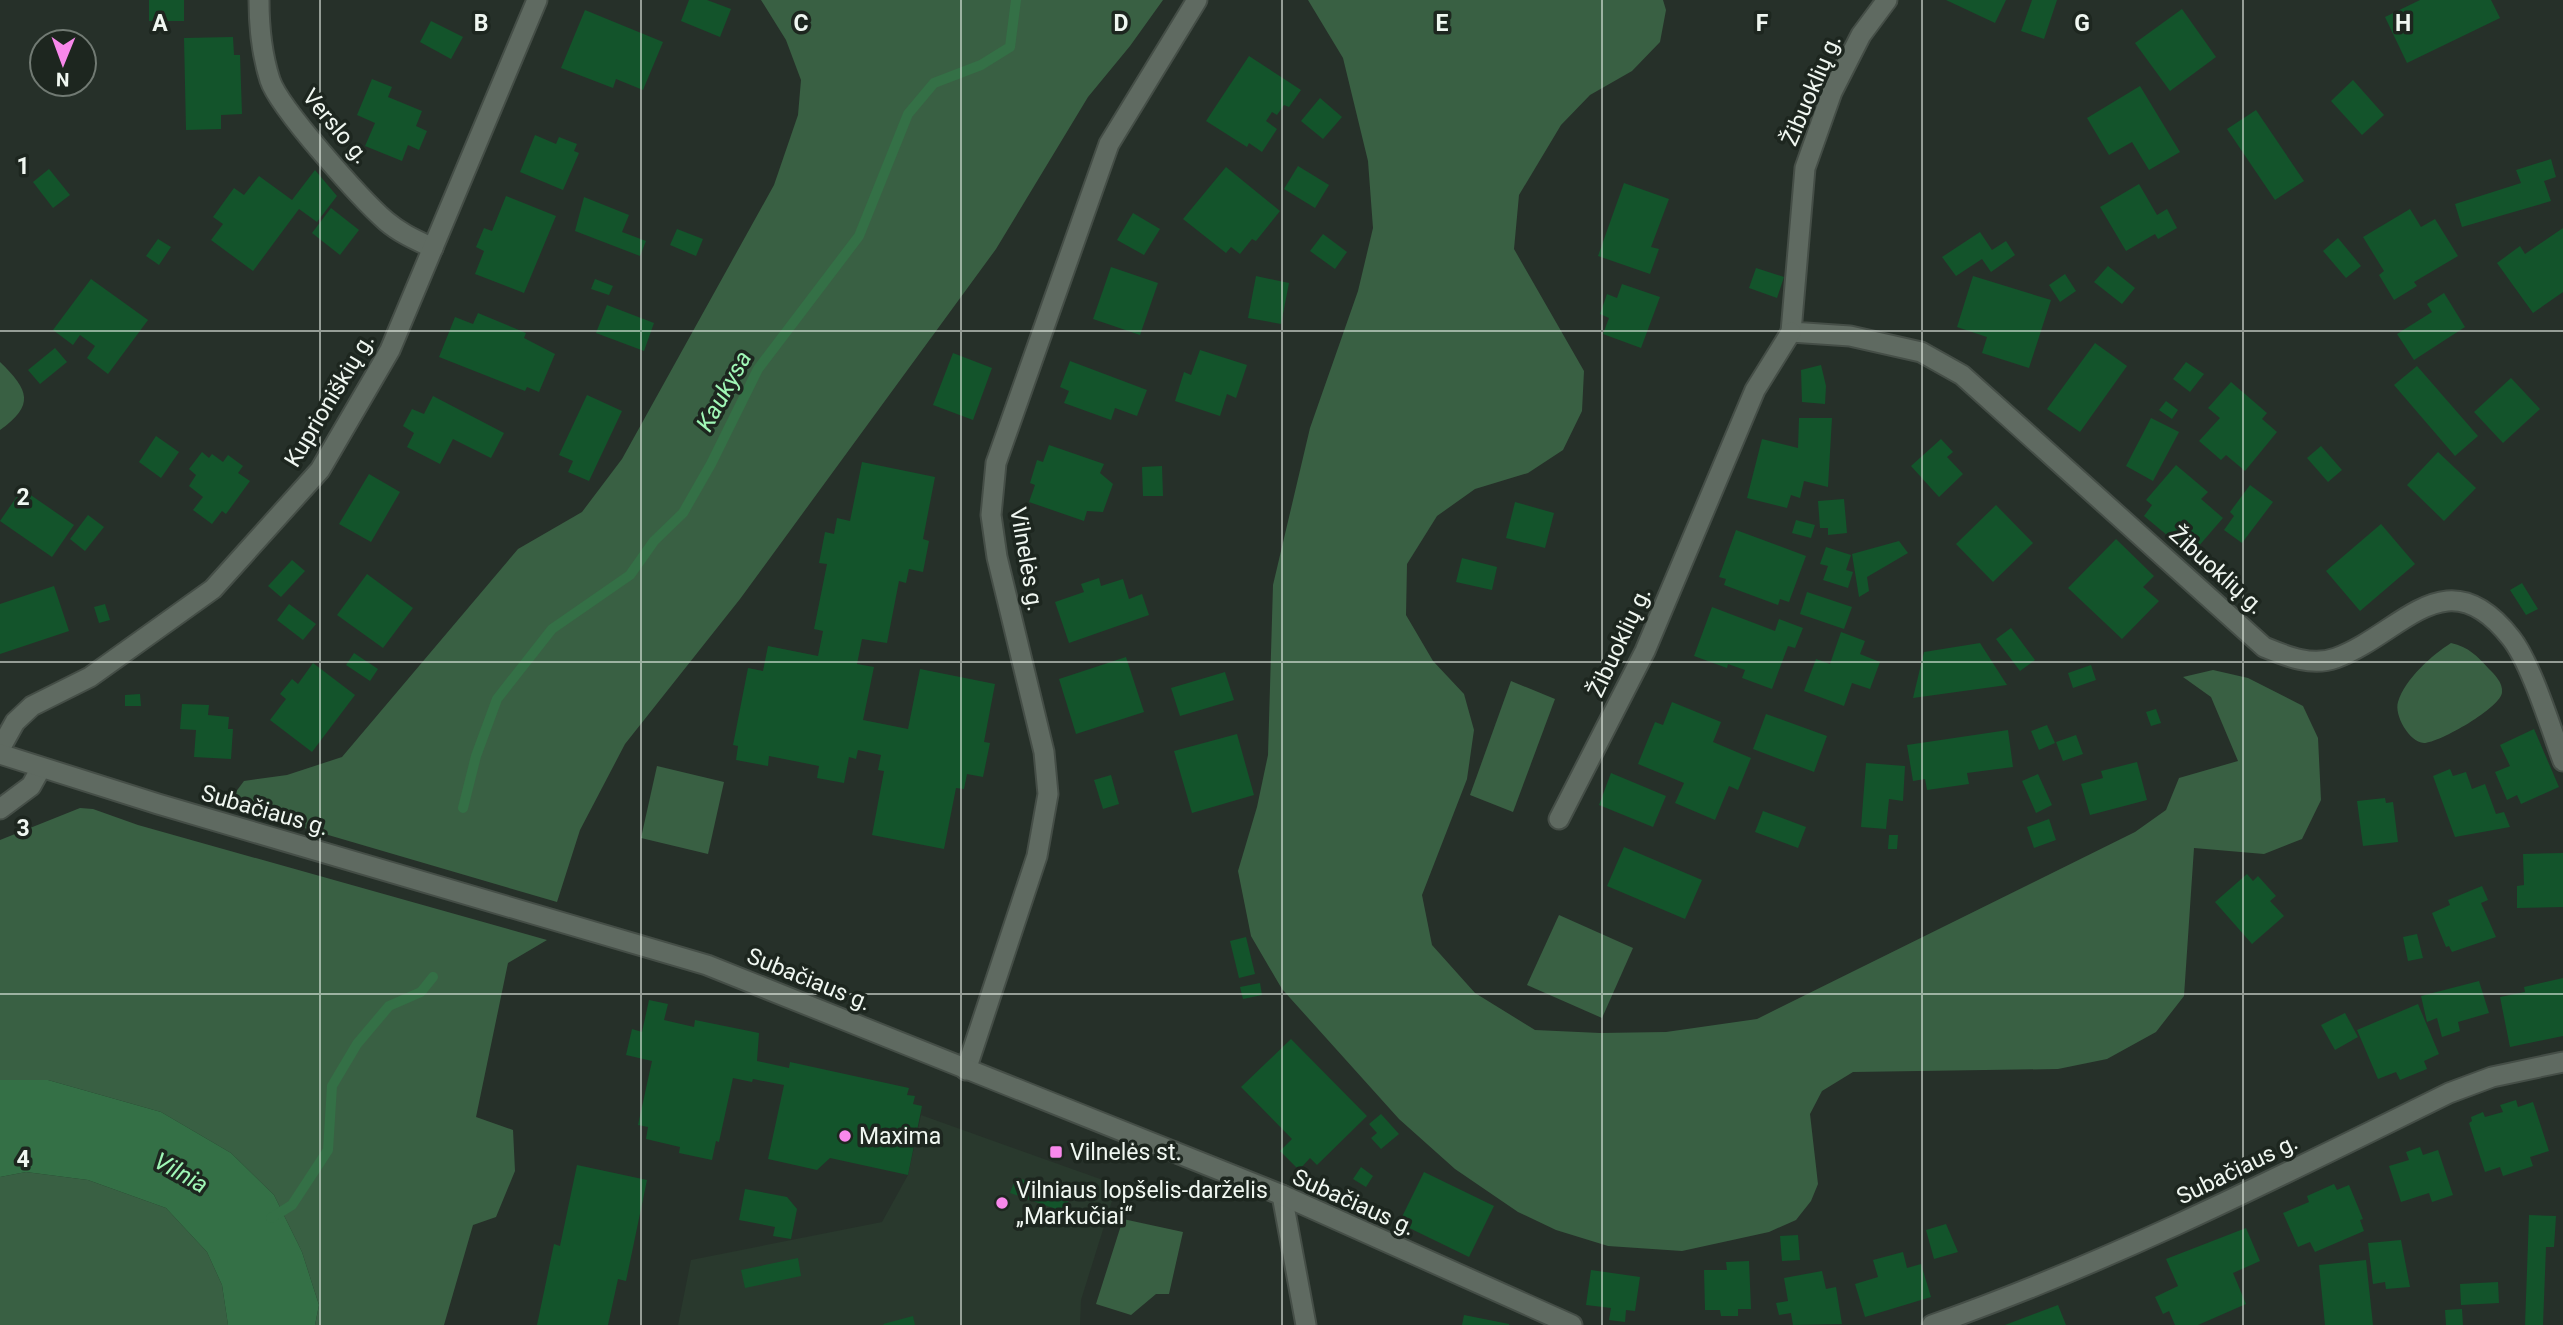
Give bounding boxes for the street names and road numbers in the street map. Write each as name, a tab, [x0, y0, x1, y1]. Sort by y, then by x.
street label: Žibuoklių g.	[1775, 30, 1847, 150]
street label: Verslo g.	[297, 83, 375, 169]
street label: Kuprioniškių g.	[279, 329, 380, 472]
street label: Vilnelės g.	[1004, 505, 1049, 613]
street label: Žibuoklių g.	[2164, 520, 2270, 620]
street label: Žibuoklių g.	[1581, 582, 1657, 702]
street label: Subačiaus g.	[198, 779, 332, 842]
street label: Subačiaus g.	[743, 942, 875, 1017]
street label: Subačiaus g.	[2172, 1129, 2302, 1210]
street label: Subačiaus g.	[1288, 1163, 1419, 1241]

